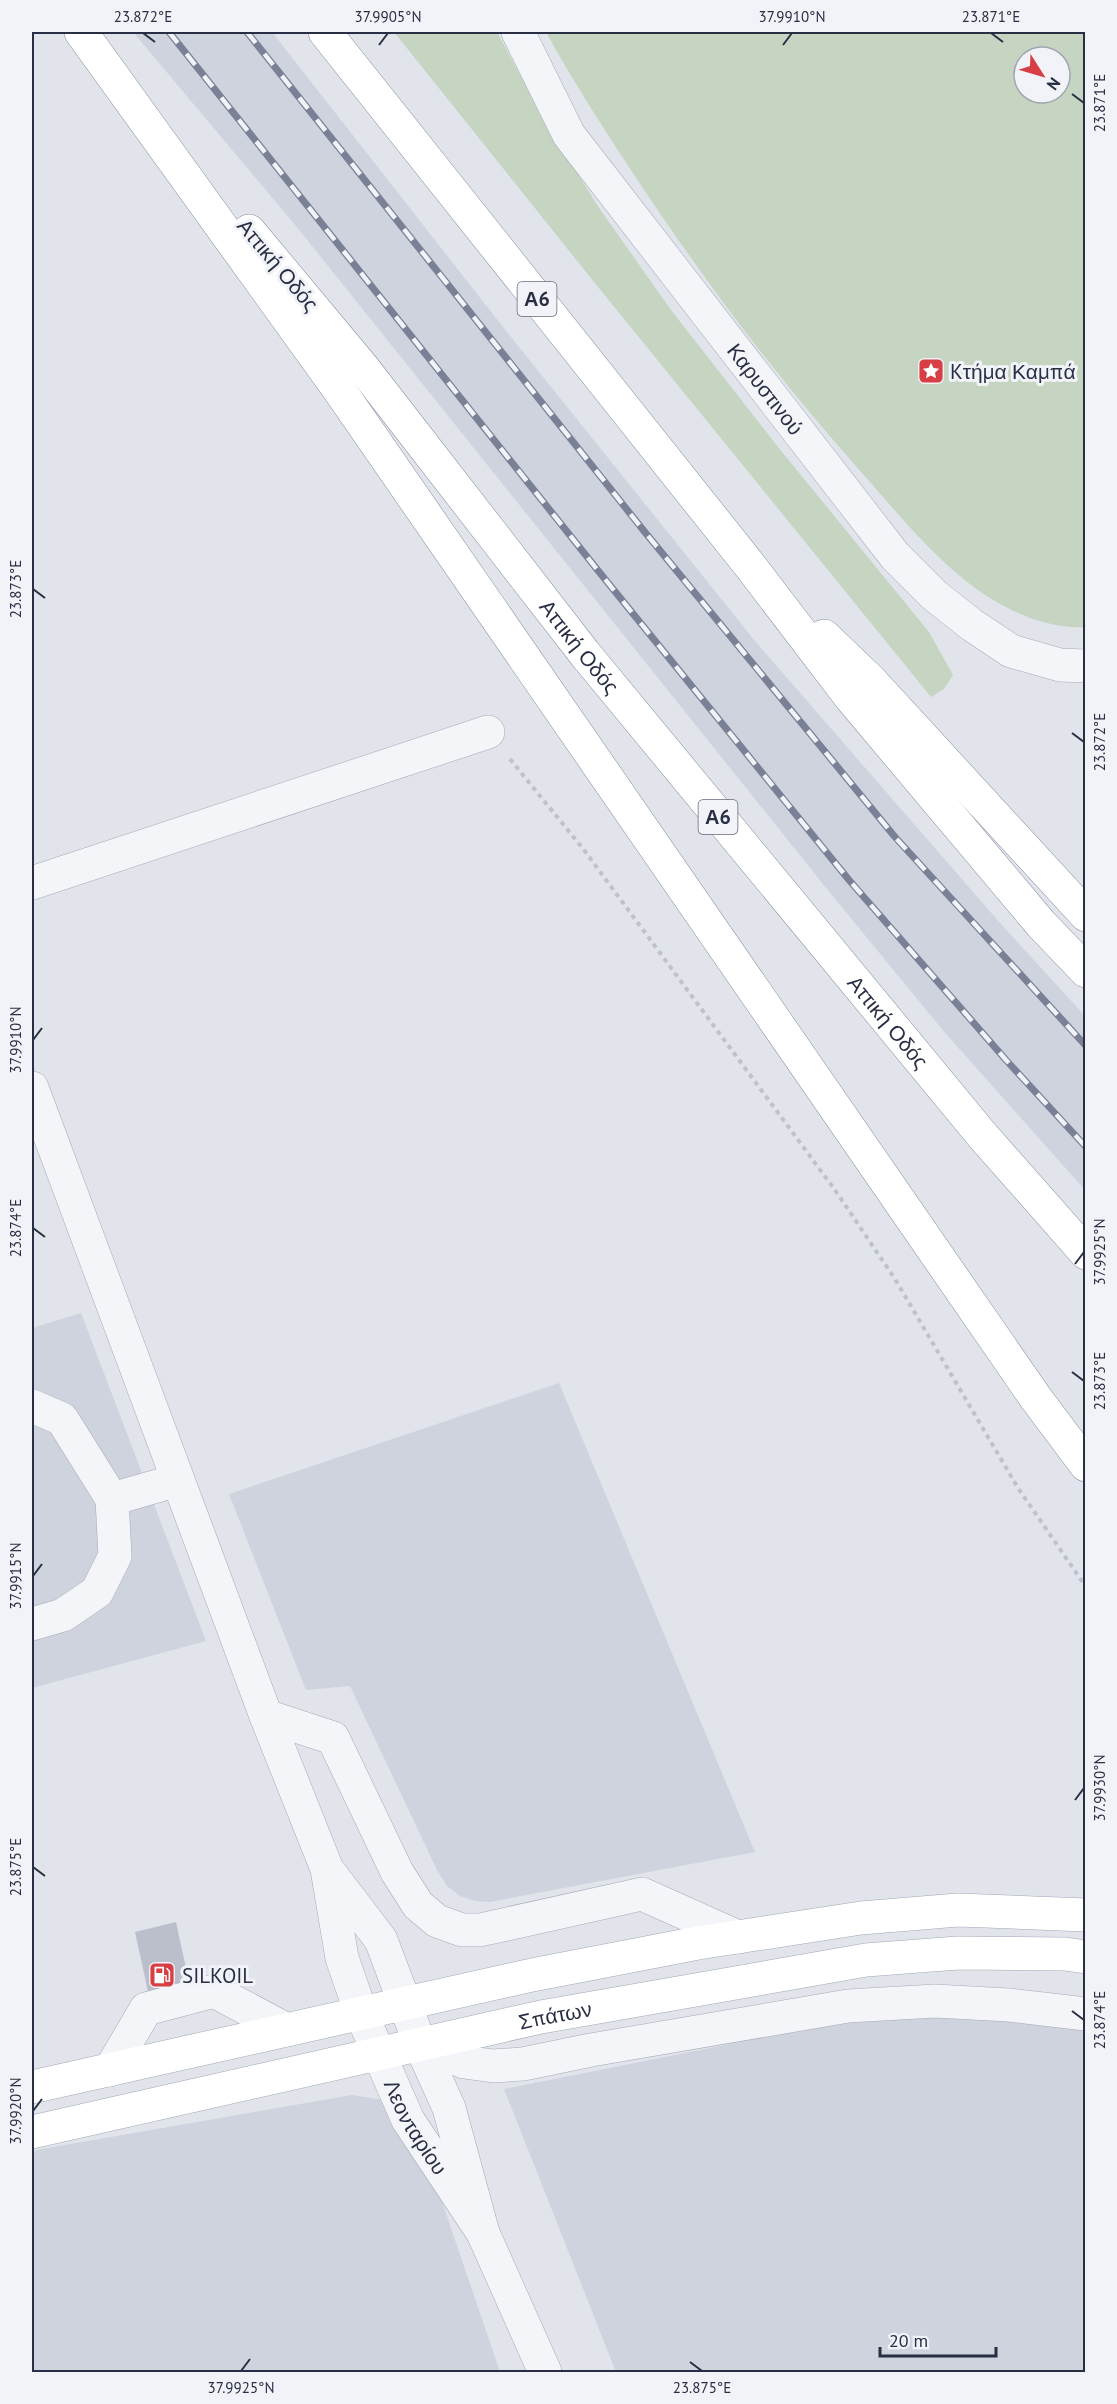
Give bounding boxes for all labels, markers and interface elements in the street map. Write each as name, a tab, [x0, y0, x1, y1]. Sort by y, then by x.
text: 23.872°E	[114, 7, 172, 26]
text: 37.9905°N	[354, 7, 422, 26]
text: 37.9910°N	[758, 7, 826, 26]
text: 23.871°E	[962, 7, 1020, 26]
north arrow	[1012, 45, 1072, 105]
text: N	[1043, 74, 1065, 94]
text: 23.871°E	[1090, 74, 1109, 132]
street label: Αττική Οδός	[231, 213, 325, 317]
road number: Α6	[518, 282, 556, 316]
street label: Καρυστινού	[722, 338, 810, 440]
place icon: Kτήμα Καμπά	[916, 356, 946, 386]
place label: Kτήμα Καμπά	[950, 358, 1076, 385]
text: 23.873°E	[6, 560, 25, 618]
street label: Αττική Οδός	[534, 594, 625, 699]
text: 23.872°E	[1090, 713, 1109, 771]
road number: Α6	[698, 800, 738, 834]
street label: Αττική Οδός	[842, 970, 935, 1074]
text: 37.9910°N	[6, 1006, 25, 1074]
text: 23.874°E	[6, 1199, 25, 1257]
text: 37.9925°N	[1090, 1218, 1109, 1286]
text: 23.873°E	[1090, 1352, 1109, 1410]
text: 37.9915°N	[6, 1542, 25, 1610]
text: 37.9930°N	[1090, 1754, 1109, 1822]
text: 23.875°E	[6, 1838, 25, 1896]
fuel station icon: SILKOIL	[147, 1960, 177, 1990]
place label: SILKOIL	[182, 1962, 253, 1989]
text: 23.874°E	[1090, 1991, 1109, 2049]
street label: Σπάτων	[516, 1995, 594, 2035]
street label: Λεονταρίου	[378, 2075, 454, 2180]
text: 37.9920°N	[6, 2077, 25, 2145]
scale bar	[880, 2320, 996, 2358]
text: 20 m	[889, 2329, 928, 2352]
text: 37.9925°N	[207, 2378, 275, 2397]
text: 23.875°E	[673, 2378, 731, 2397]

